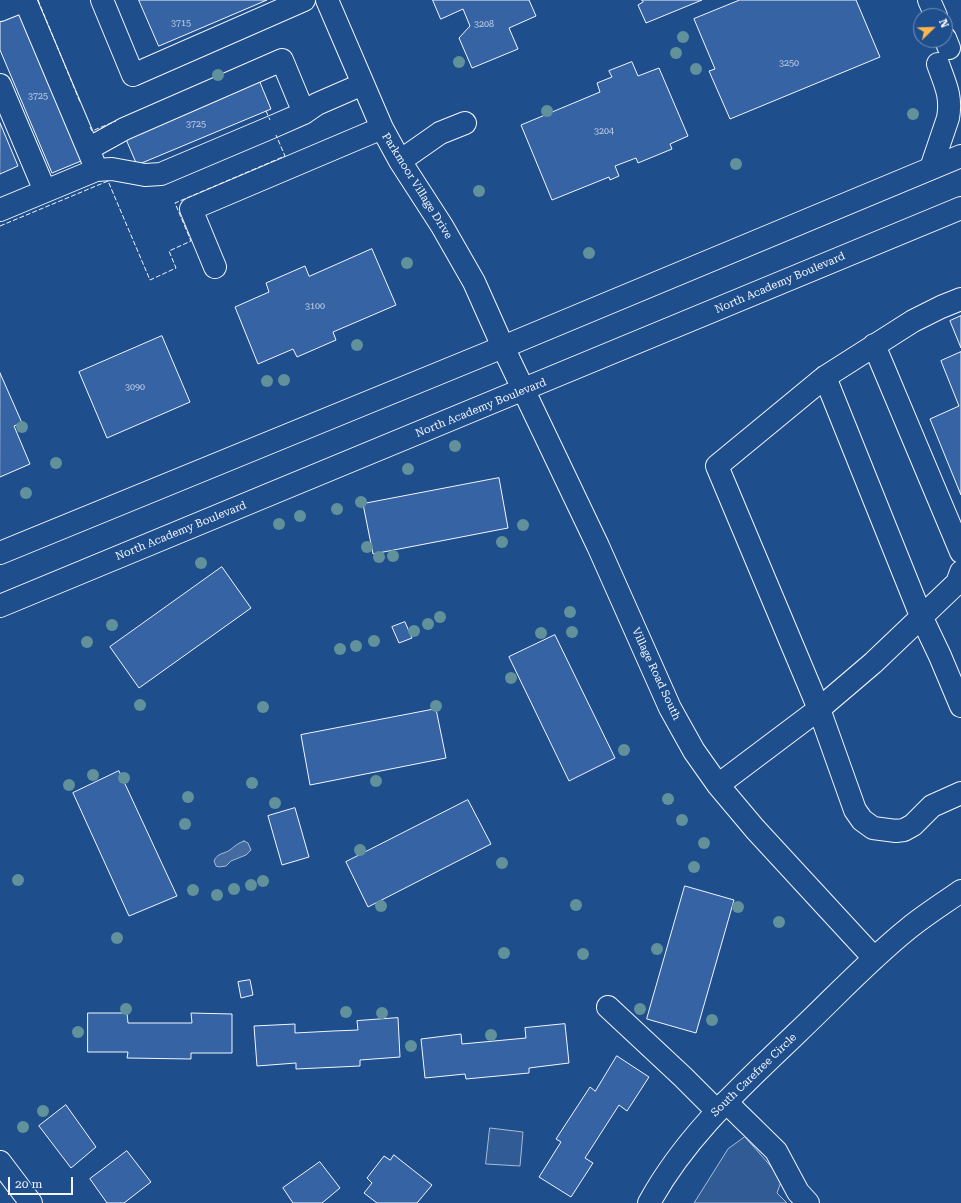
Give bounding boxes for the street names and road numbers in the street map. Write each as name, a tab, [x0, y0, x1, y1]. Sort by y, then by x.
street label: Parkmoor Village Drive	[379, 131, 455, 241]
street label: North Academy Boulevard	[713, 250, 847, 316]
street label: North Academy Boulevard	[414, 376, 548, 440]
street label: North Academy Boulevard	[114, 499, 248, 563]
street label: Village Road South	[629, 626, 683, 722]
street label: South Carefree Circle	[708, 1031, 800, 1119]

